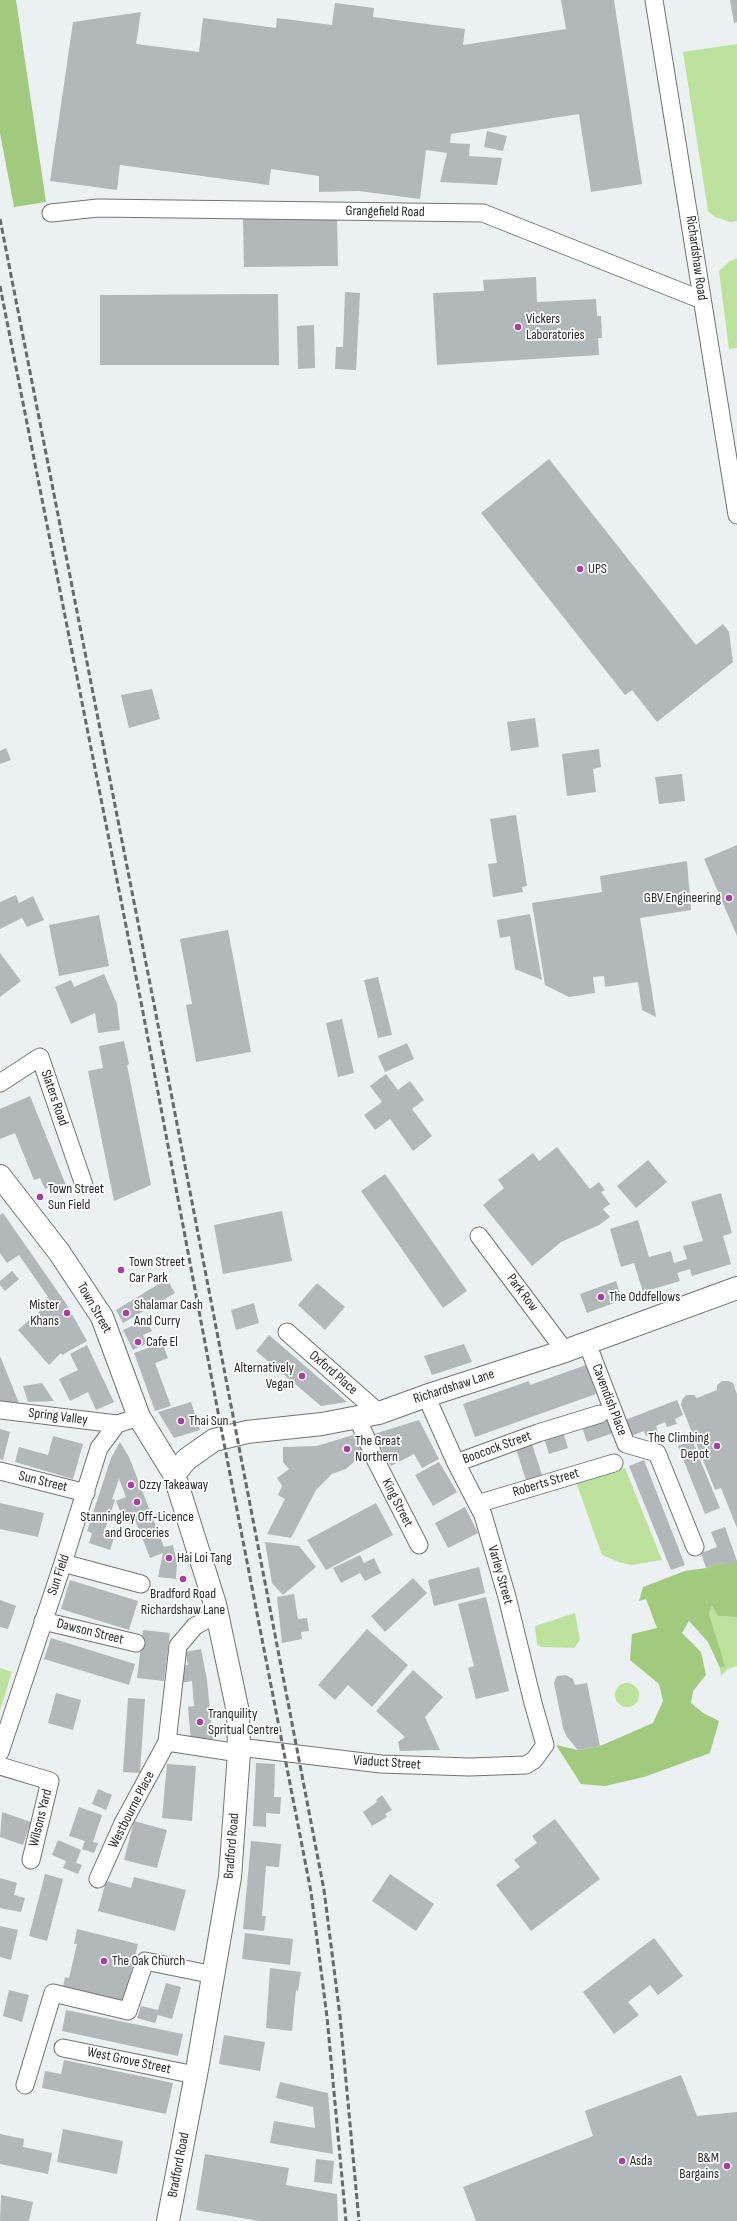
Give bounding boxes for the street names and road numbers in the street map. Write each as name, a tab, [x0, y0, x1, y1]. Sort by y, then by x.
street label: Grangefield Road	[345, 203, 425, 221]
street label: Richardshaw Road	[682, 215, 710, 301]
street label: Slaters Road	[37, 1068, 71, 1128]
street label: Park Row	[502, 1271, 542, 1315]
street label: Town Street	[73, 1279, 115, 1337]
street label: Oxford Place	[305, 1347, 361, 1399]
street label: Cavendish Place	[588, 1362, 630, 1438]
street label: Richardshaw Lane	[411, 1366, 497, 1408]
street label: Spring Valley	[27, 1405, 89, 1429]
street label: Boocock Street	[460, 1428, 534, 1468]
street label: Roberts Street	[511, 1465, 581, 1501]
street label: Sun Street	[17, 1468, 69, 1496]
street label: King Street	[378, 1476, 416, 1530]
street label: Varley Street	[484, 1544, 516, 1606]
street label: Sun Field	[44, 1552, 74, 1598]
street label: Dawson Street	[55, 1616, 125, 1648]
street label: Viaduct Street	[353, 1752, 421, 1774]
street label: Westbourne Place	[105, 1769, 159, 1851]
street label: Wilsons Yard	[26, 1788, 56, 1848]
street label: Bradford Road	[221, 1812, 243, 1880]
street label: West Grove Street	[86, 2044, 172, 2078]
street label: Bradford Road	[164, 2131, 194, 2199]

